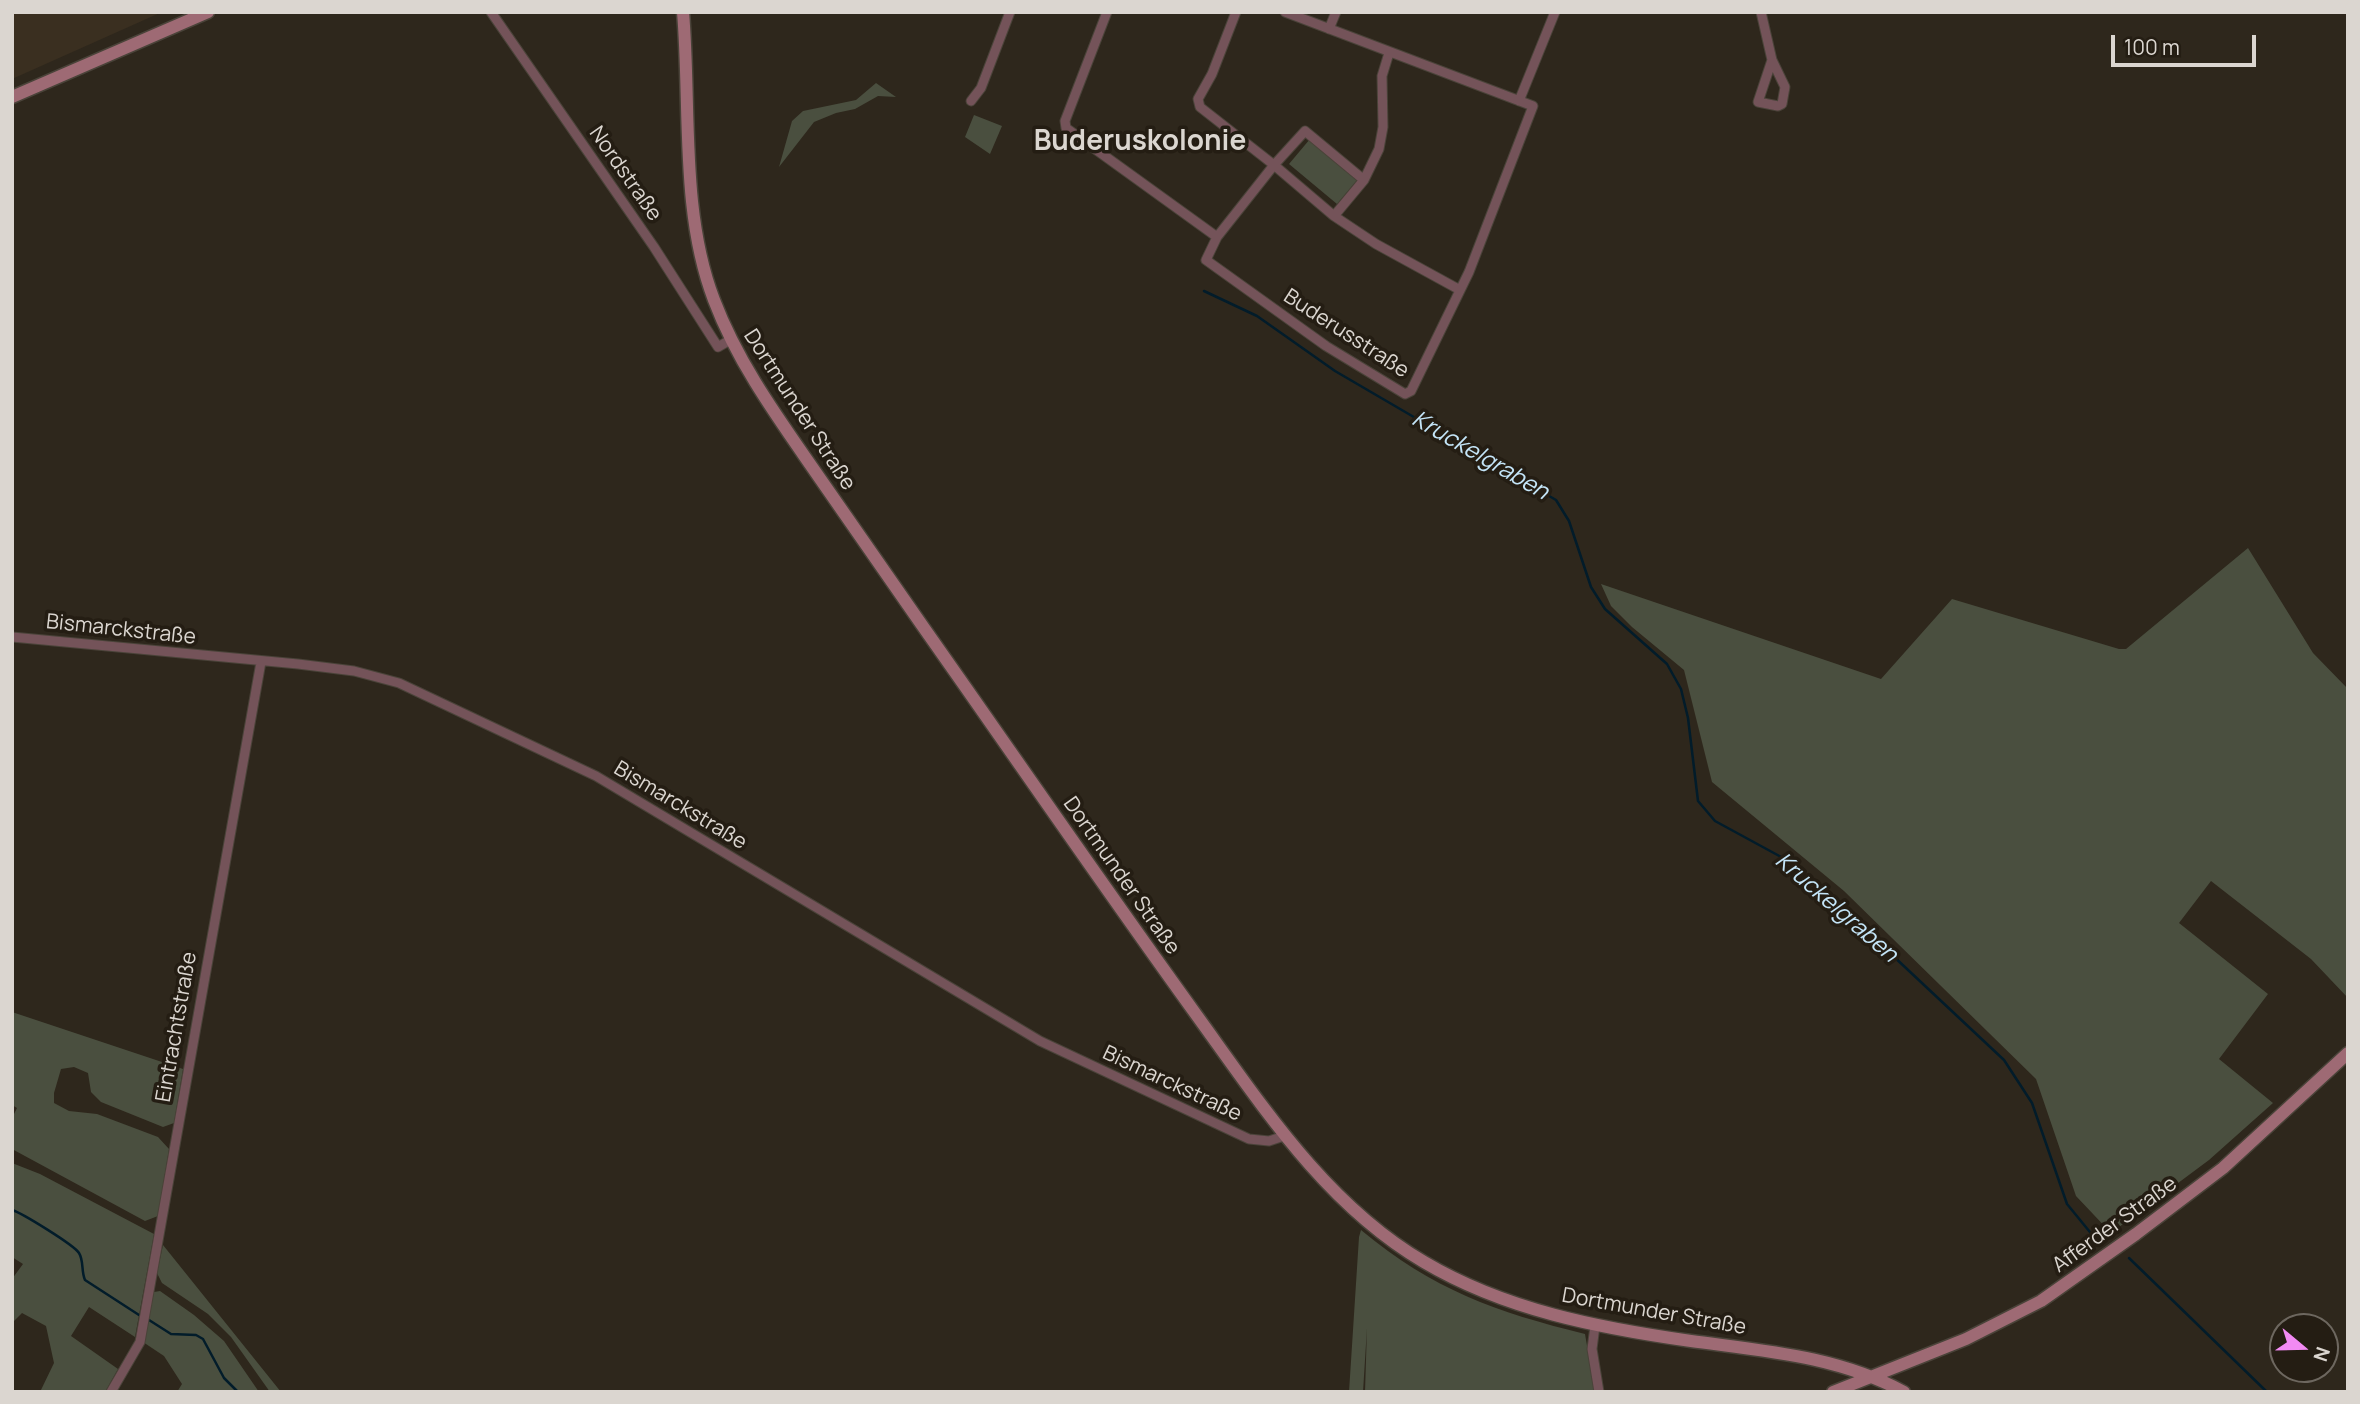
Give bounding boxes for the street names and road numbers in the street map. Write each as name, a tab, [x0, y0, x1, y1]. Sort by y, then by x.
street label: Nordstraße	[583, 122, 667, 226]
street label: Buderusstraße	[1279, 284, 1413, 384]
street label: Dortmunder Straße	[738, 325, 860, 495]
street label: Bismarckstraße	[45, 610, 197, 650]
street label: Bismarckstraße	[609, 756, 751, 856]
street label: Dortmunder Straße	[1057, 792, 1185, 960]
street label: Eintrachtstraße	[151, 950, 203, 1104]
street label: Bismarckstraße	[1098, 1041, 1246, 1127]
street label: Afferder Straße	[2048, 1171, 2182, 1279]
street label: Dortmunder Straße	[1560, 1283, 1748, 1341]

